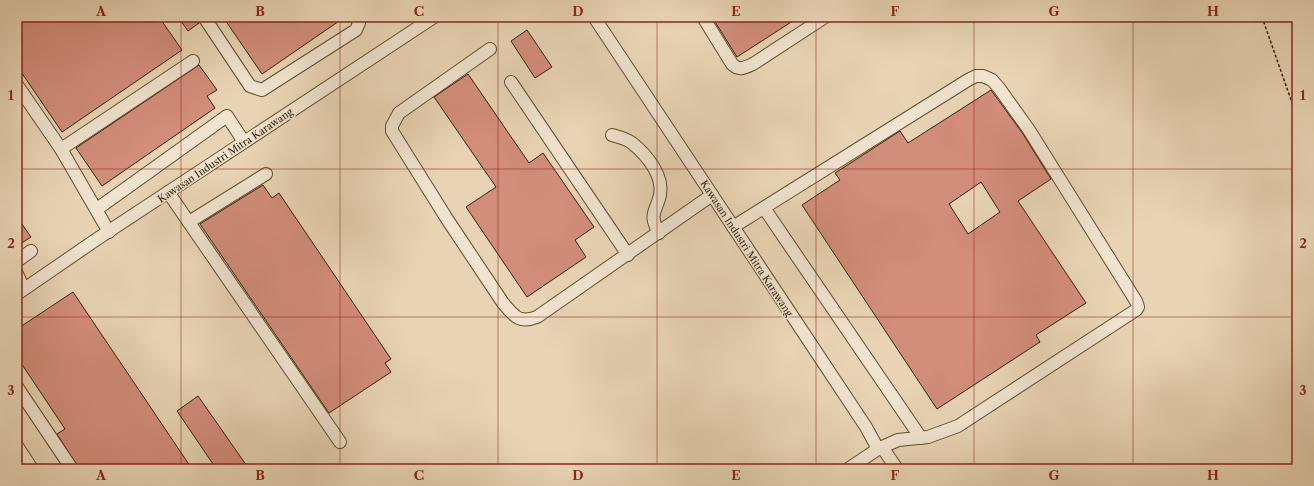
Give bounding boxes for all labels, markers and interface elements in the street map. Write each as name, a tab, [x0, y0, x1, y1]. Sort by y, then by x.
text: A	[95, 3, 107, 19]
text: B	[255, 3, 265, 19]
text: C	[414, 3, 424, 19]
text: D	[572, 3, 584, 19]
text: E	[731, 3, 741, 19]
text: F	[891, 3, 900, 19]
text: G	[1048, 3, 1060, 19]
text: H	[1207, 3, 1219, 19]
text: 1	[8, 87, 14, 103]
text: 1	[1300, 87, 1306, 103]
street label: Kawasan Industri Mitra Karawang	[155, 105, 296, 206]
street label: Kawasan Industri Mitra Karawang	[697, 177, 796, 320]
text: 2	[7, 235, 15, 251]
text: 2	[1299, 235, 1307, 251]
text: 3	[7, 382, 15, 398]
text: 3	[1299, 382, 1307, 398]
text: A	[95, 467, 107, 483]
text: B	[255, 467, 265, 483]
text: C	[414, 467, 424, 483]
text: D	[572, 467, 584, 483]
text: E	[731, 467, 741, 483]
text: F	[891, 467, 900, 483]
text: G	[1048, 467, 1060, 483]
text: H	[1207, 467, 1219, 483]

